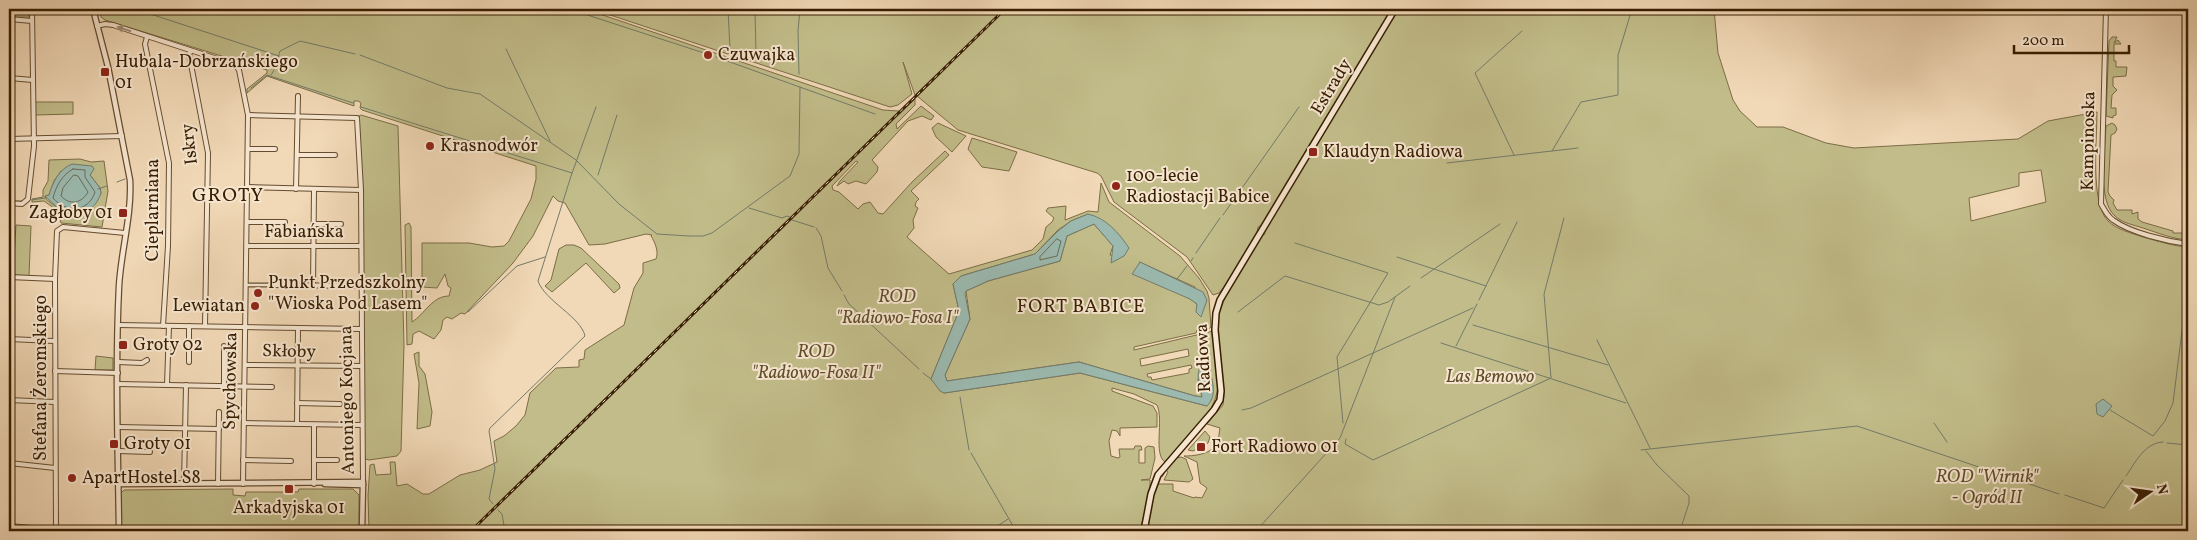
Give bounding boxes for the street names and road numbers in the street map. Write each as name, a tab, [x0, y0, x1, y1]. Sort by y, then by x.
street label: Estrady	[1306, 54, 1359, 120]
street label: Kampinoska	[2076, 91, 2102, 191]
street label: Iskry	[175, 122, 205, 166]
street label: Cieplarniana	[141, 159, 166, 261]
street label: Fabiańska	[264, 220, 344, 245]
street label: Stefana Żeromskiego	[29, 295, 54, 461]
street label: Radiowa	[1190, 323, 1218, 393]
street label: Antoniego Kocjana	[334, 325, 362, 475]
street label: Spychowska	[218, 332, 244, 430]
street label: Skłoby	[262, 339, 316, 365]

